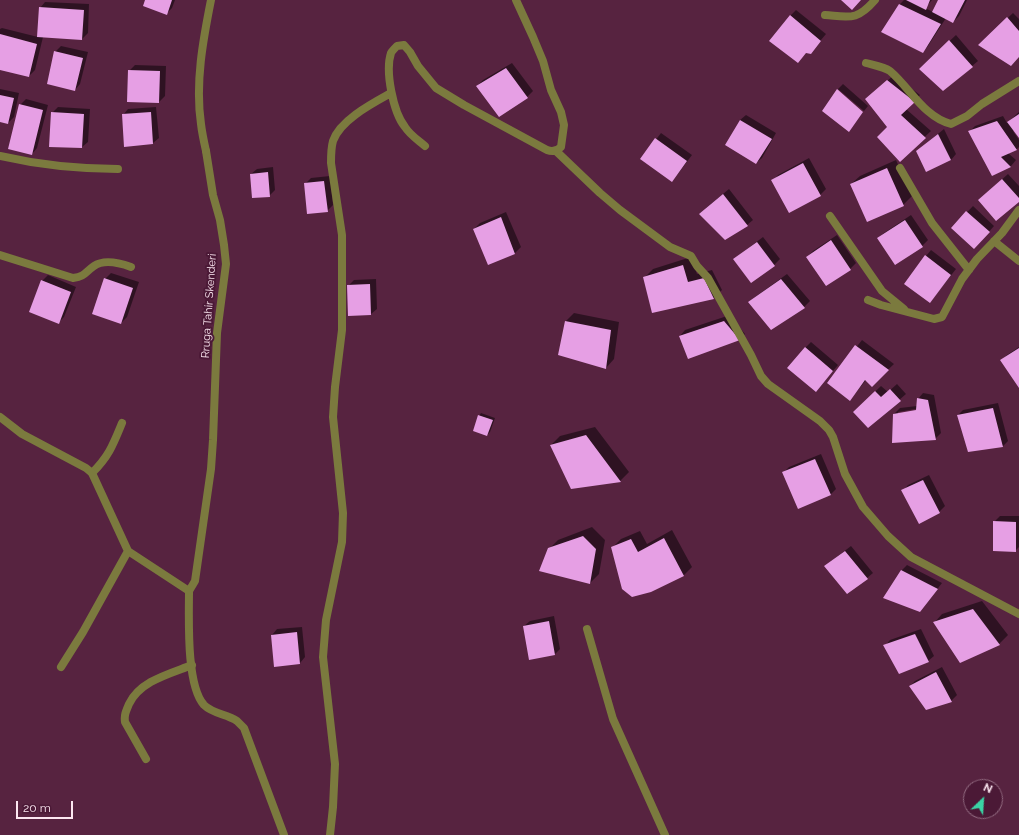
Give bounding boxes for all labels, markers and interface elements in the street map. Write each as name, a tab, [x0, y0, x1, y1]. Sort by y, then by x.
street label: Rruga Tahir Skenderi	[199, 253, 219, 359]
north arrow	[963, 779, 1003, 819]
text: N	[981, 781, 994, 796]
scale bar	[18, 793, 75, 819]
text: 20 m	[23, 801, 51, 815]

